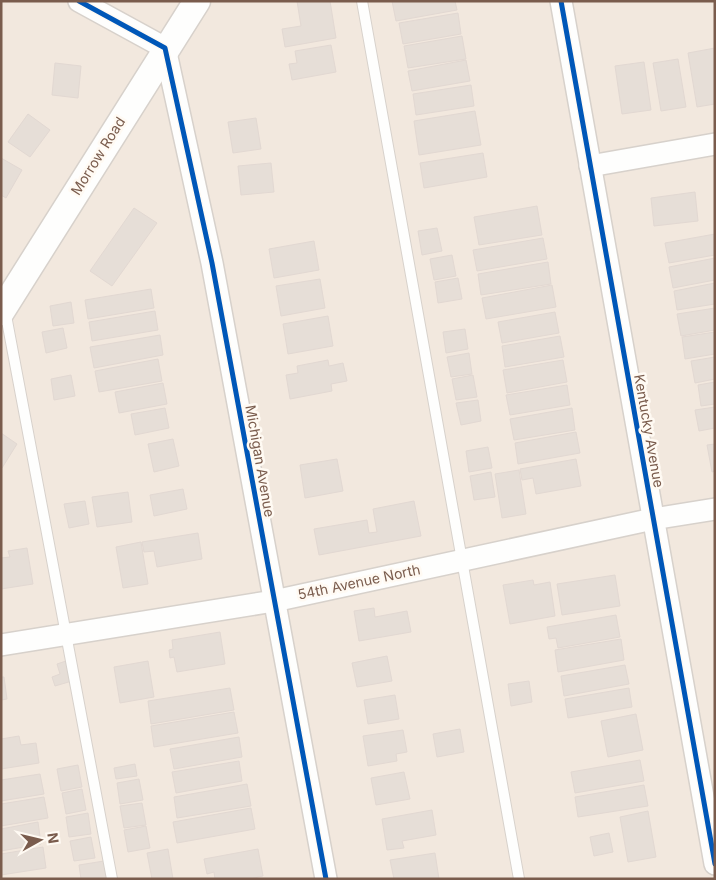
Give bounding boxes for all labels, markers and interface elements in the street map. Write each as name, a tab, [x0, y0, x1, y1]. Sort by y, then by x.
street label: Morrow Road	[67, 114, 128, 198]
street label: Kentucky Avenue	[631, 373, 668, 489]
street label: Michigan Avenue	[242, 404, 279, 518]
street label: 54th Avenue North	[296, 560, 422, 603]
north arrow	[15, 815, 65, 865]
text: N	[44, 832, 63, 845]

